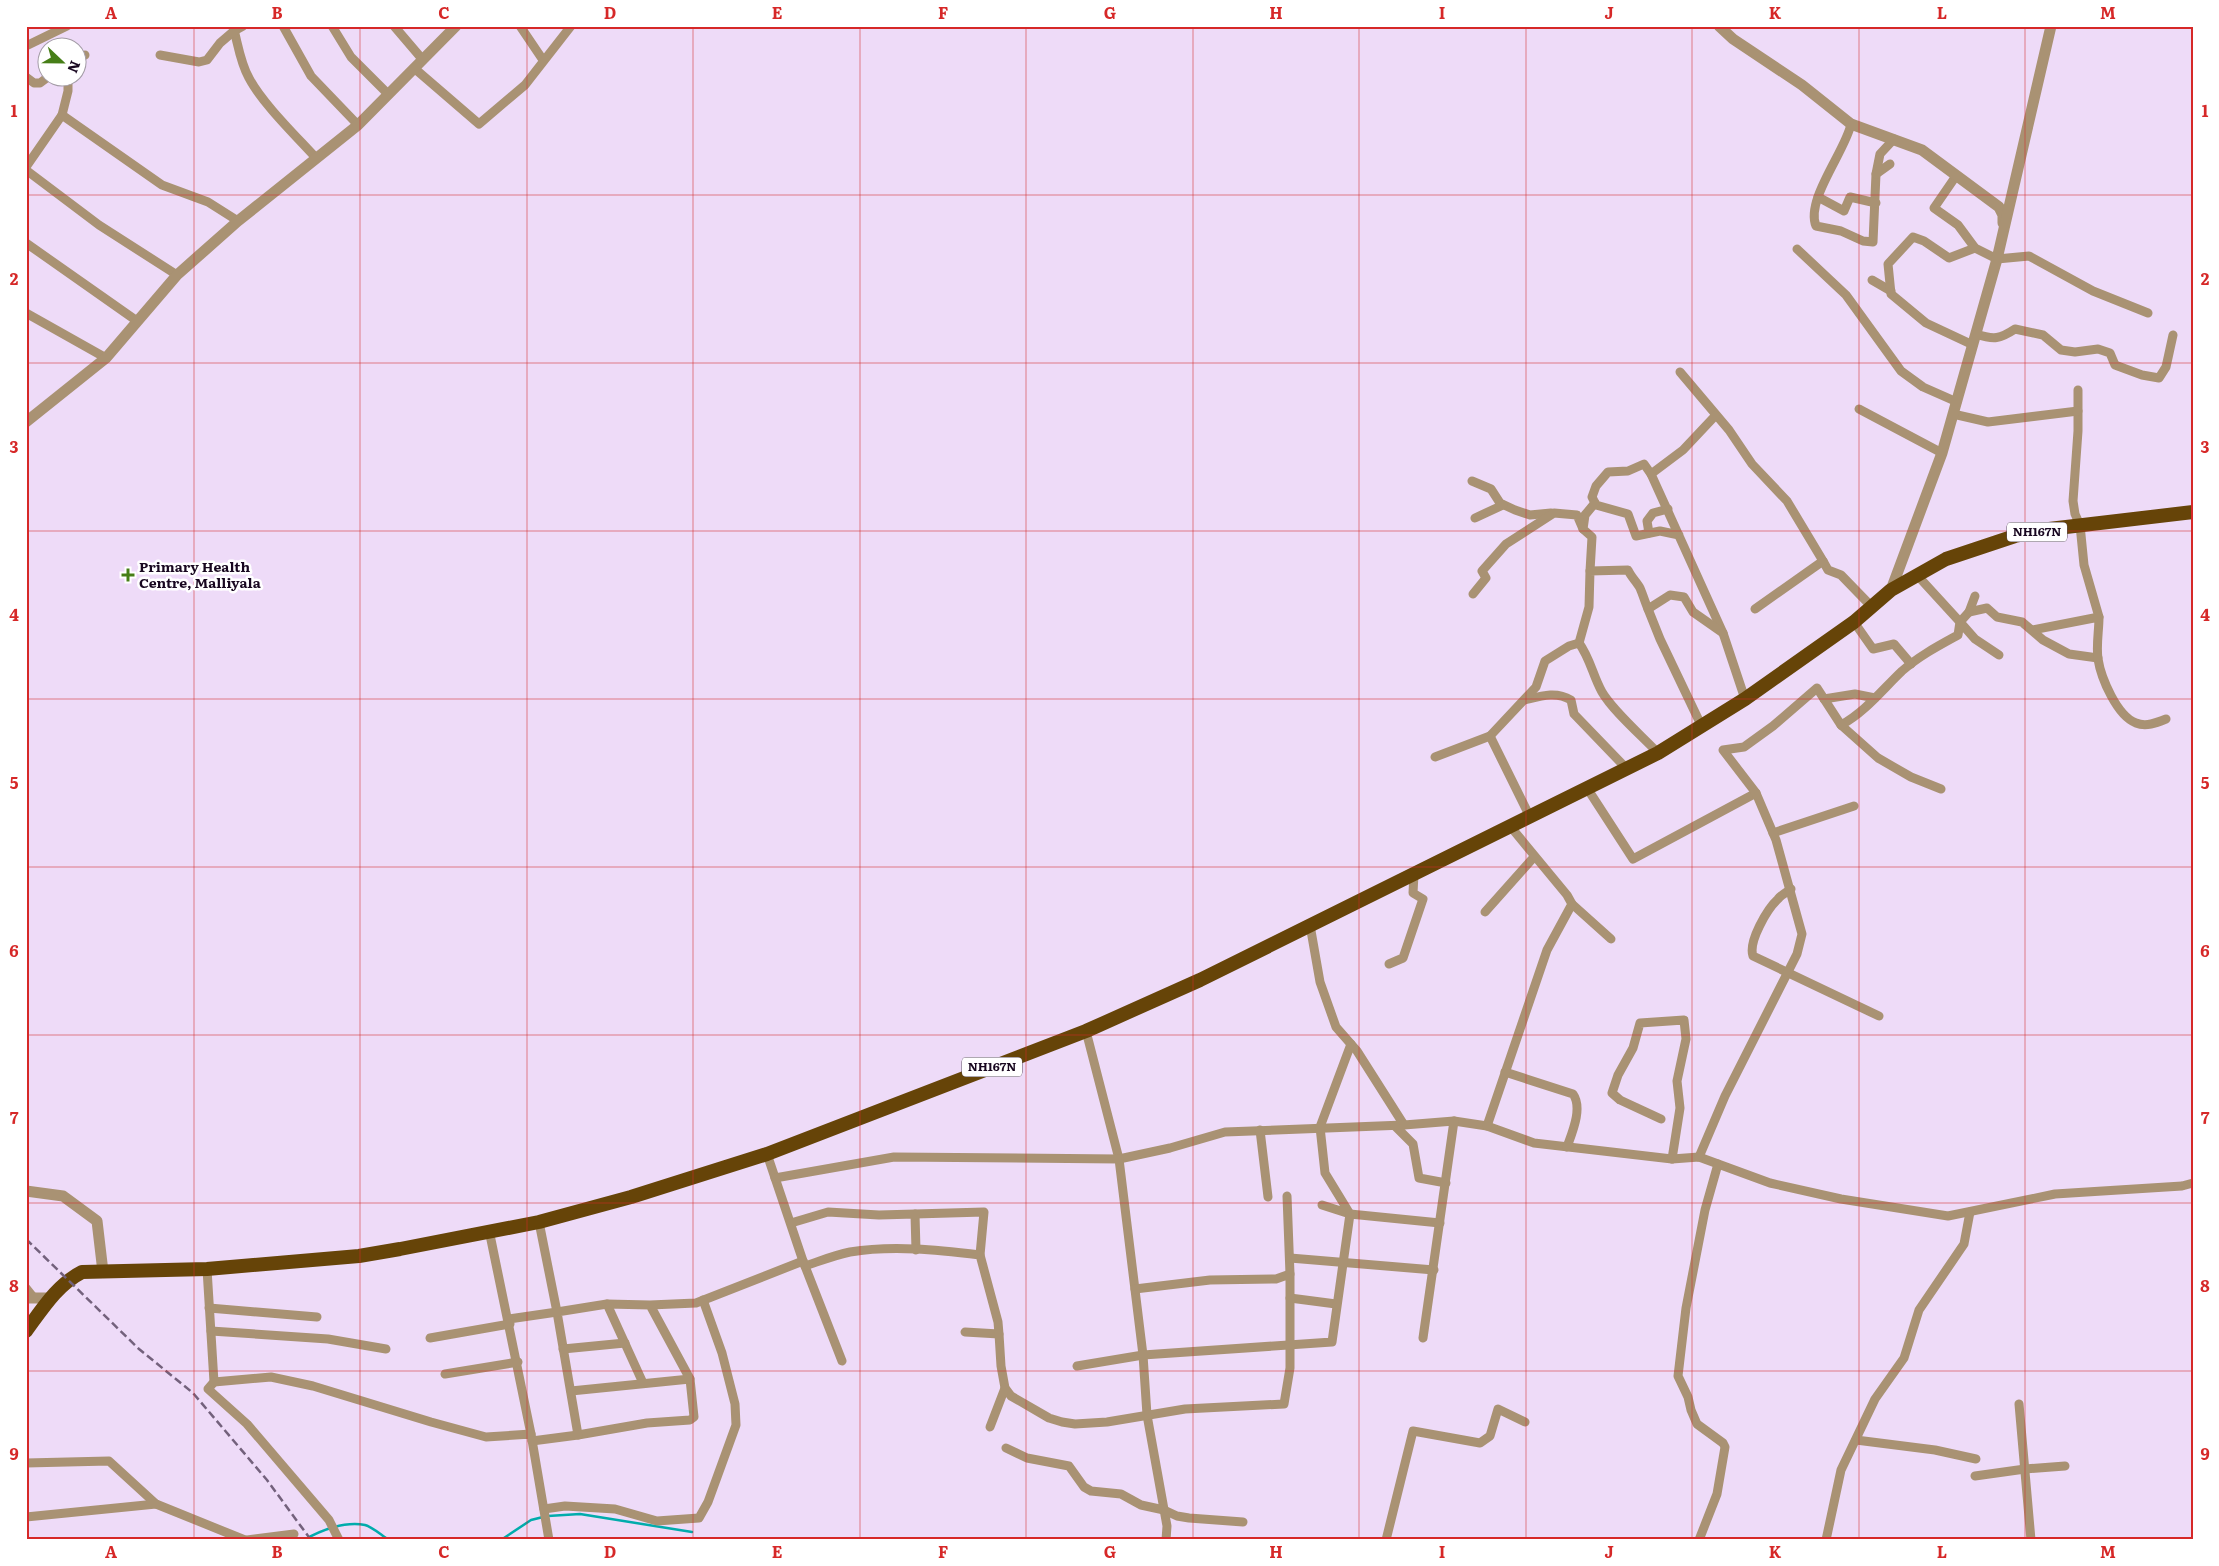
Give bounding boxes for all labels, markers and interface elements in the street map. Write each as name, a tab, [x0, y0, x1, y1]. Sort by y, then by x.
text: A	[105, 0, 117, 24]
text: B	[271, 0, 283, 24]
text: C	[438, 0, 450, 24]
text: D	[604, 0, 616, 24]
text: E	[772, 0, 783, 24]
text: F	[938, 0, 948, 24]
text: G	[1104, 0, 1116, 24]
text: H	[1269, 0, 1283, 24]
text: I	[1439, 0, 1445, 24]
text: J	[1604, 0, 1614, 24]
text: K	[1769, 0, 1782, 24]
text: L	[1937, 0, 1947, 24]
text: M	[2100, 0, 2116, 24]
north arrow	[38, 38, 88, 88]
text: N	[63, 58, 86, 77]
text: 1	[11, 98, 18, 122]
text: 1	[2202, 98, 2209, 122]
text: 2	[10, 266, 19, 290]
text: 2	[2201, 266, 2210, 290]
text: 3	[10, 434, 19, 458]
text: 3	[2201, 434, 2210, 458]
road number: NH167N	[2007, 522, 2067, 542]
place label: Primary Health Centre, Malliyala	[139, 556, 262, 592]
marker: Primary Health Centre, Malliyala	[121, 568, 135, 582]
text: 4	[9, 602, 19, 626]
text: 4	[2200, 602, 2210, 626]
text: 5	[10, 770, 19, 794]
text: 5	[2201, 770, 2210, 794]
text: 6	[9, 938, 19, 962]
text: 6	[2200, 938, 2210, 962]
road number: NH167N	[962, 1058, 1022, 1076]
text: 7	[10, 1105, 19, 1129]
text: 7	[2201, 1105, 2210, 1129]
text: 8	[9, 1273, 19, 1297]
text: 8	[2200, 1273, 2210, 1297]
text: 9	[9, 1441, 19, 1465]
text: 9	[2200, 1441, 2210, 1465]
text: A	[105, 1539, 117, 1563]
text: B	[271, 1539, 283, 1563]
text: C	[438, 1539, 450, 1563]
text: D	[604, 1539, 616, 1563]
text: E	[772, 1539, 783, 1563]
text: F	[938, 1539, 948, 1563]
text: G	[1104, 1539, 1116, 1563]
text: H	[1269, 1539, 1283, 1563]
text: I	[1439, 1539, 1445, 1563]
text: J	[1604, 1539, 1614, 1563]
text: K	[1769, 1539, 1782, 1563]
text: L	[1937, 1539, 1947, 1563]
text: M	[2100, 1539, 2116, 1563]

